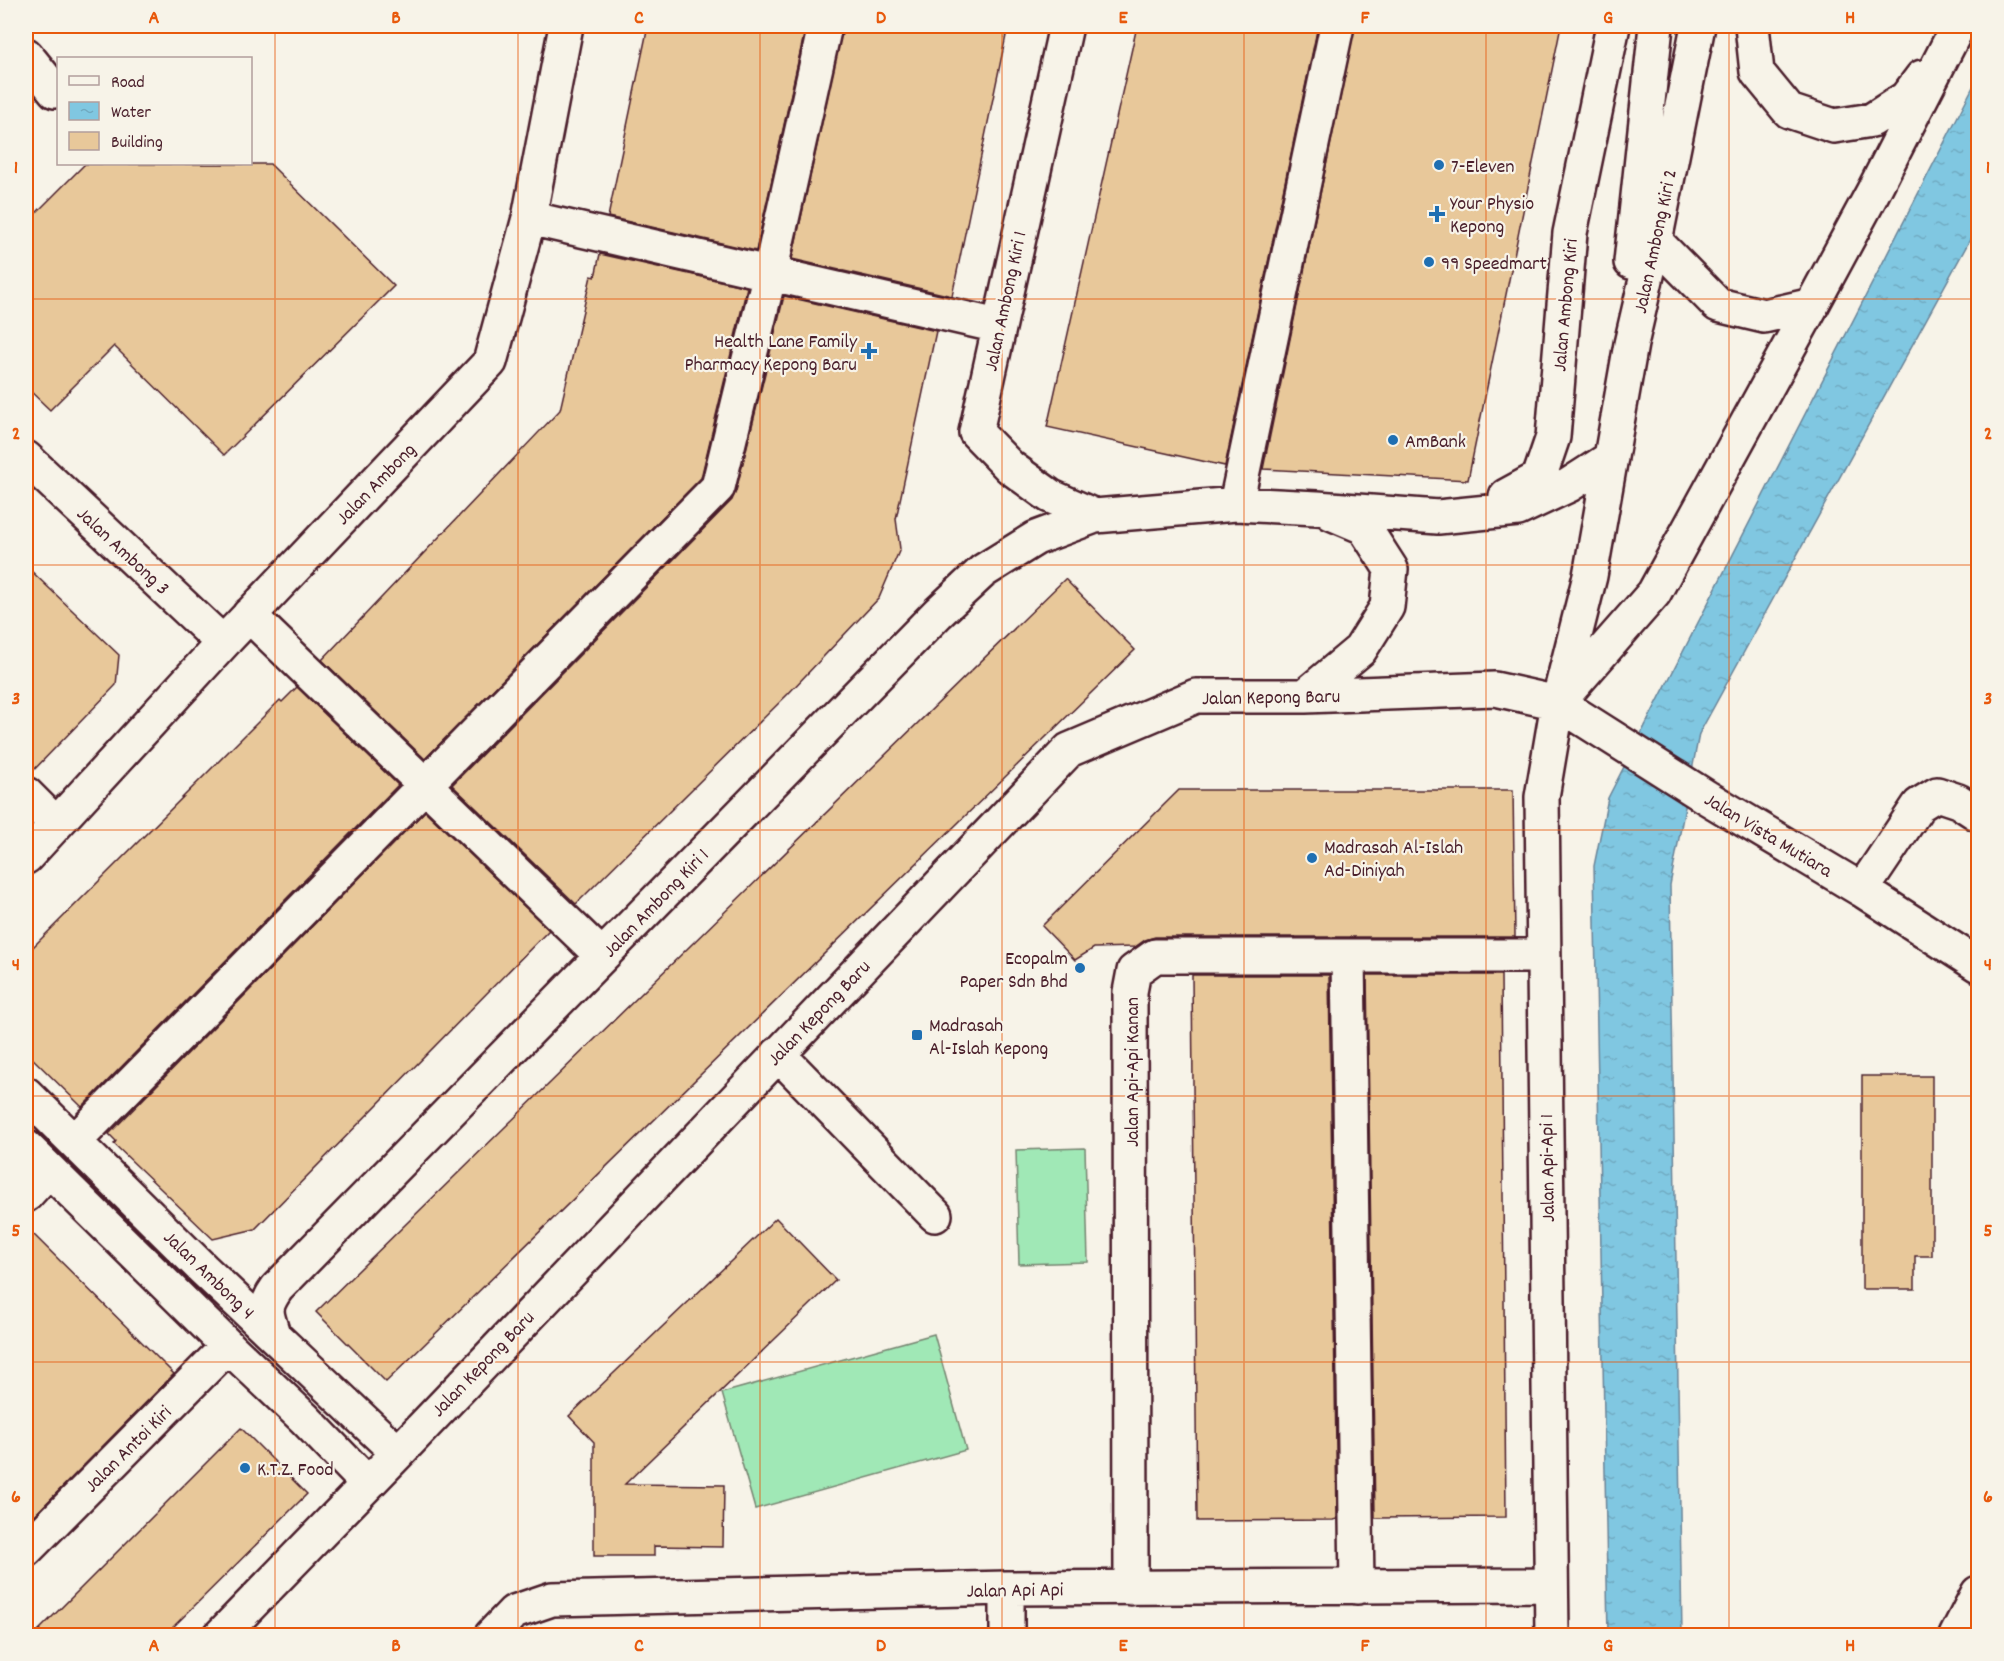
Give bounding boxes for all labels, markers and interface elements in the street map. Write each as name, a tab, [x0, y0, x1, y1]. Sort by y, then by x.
text: A	[149, 5, 160, 33]
text: B	[391, 5, 401, 33]
text: C	[634, 5, 644, 33]
text: D	[876, 5, 887, 33]
text: E	[1118, 5, 1128, 33]
text: F	[1361, 5, 1371, 33]
text: G	[1603, 5, 1613, 33]
text: H	[1845, 5, 1855, 33]
legend	[57, 57, 252, 165]
text: Road	[111, 71, 145, 96]
text: Water	[111, 101, 151, 126]
text: Building	[111, 131, 163, 156]
place label: 7-Eleven	[1451, 154, 1515, 182]
text: 1	[14, 155, 18, 183]
text: 1	[1986, 155, 1990, 183]
marker: 7-Eleven	[1432, 158, 1446, 172]
street label: Jalan Ambong Kiri 2	[1628, 167, 1686, 316]
place label: Your Physio Kepong	[1450, 191, 1534, 242]
marker: Your Physio Kepong	[1428, 205, 1446, 223]
street label: Jalan Ambong Kiri 1	[978, 229, 1035, 374]
street label: Jalan Ambong Kiri	[1547, 237, 1587, 373]
place label: 99 Speedmart	[1441, 251, 1547, 279]
marker: 99 Speedmart	[1422, 255, 1436, 269]
place label: Health Lane Family Pharmacy Kepong Baru	[684, 329, 858, 380]
marker: Health Lane Family Pharmacy Kepong Baru	[862, 344, 876, 358]
text: 2	[12, 421, 20, 449]
text: 2	[1984, 421, 1992, 449]
place label: AmBank	[1405, 429, 1466, 457]
marker: AmBank	[1386, 433, 1400, 447]
street label: Jalan Ambong	[331, 438, 424, 533]
street label: Jalan Ambong 3	[69, 502, 175, 603]
street label: Jalan Kepong Baru	[1202, 684, 1340, 714]
text: 3	[12, 686, 20, 714]
text: 3	[1984, 686, 1992, 714]
street label: Jalan Vista Mutiara	[1698, 787, 1837, 886]
place label: Madrasah Al-Islah Ad-Diniyah	[1324, 835, 1463, 886]
street label: Jalan Ambong Kiri 1	[598, 843, 717, 965]
marker: Madrasah Al-Islah Ad-Diniyah	[1305, 851, 1319, 865]
place label: Ecopalm Paper Sdn Bhd	[959, 946, 1068, 997]
text: 4	[12, 952, 20, 980]
text: 4	[1984, 952, 1992, 980]
street label: Jalan Kepong Baru	[762, 955, 878, 1074]
marker: Ecopalm Paper Sdn Bhd	[1073, 961, 1087, 975]
street label: Jalan Api-Api Kanan	[1120, 997, 1148, 1147]
place label: Madrasah Al-Islah Kepong	[929, 1013, 1048, 1064]
marker: Madrasah Al-Islah Kepong	[910, 1028, 924, 1042]
street label: Jalan Api-Api 1	[1534, 1114, 1564, 1222]
text: 5	[11, 1218, 21, 1246]
text: 5	[1983, 1218, 1993, 1246]
street label: Jalan Ambong 4	[156, 1225, 260, 1327]
street label: Jalan Kepong Baru	[426, 1306, 542, 1425]
street label: Jalan Antoi Kiri	[79, 1400, 179, 1500]
place label: K.T.Z. Food	[257, 1457, 334, 1485]
marker: K.T.Z. Food	[238, 1461, 252, 1475]
text: 6	[11, 1484, 21, 1512]
text: 6	[1983, 1484, 1993, 1512]
street label: Jalan Api Api	[966, 1577, 1064, 1607]
text: A	[149, 1633, 160, 1661]
text: B	[391, 1633, 401, 1661]
text: C	[634, 1633, 644, 1661]
text: D	[876, 1633, 887, 1661]
text: E	[1118, 1633, 1128, 1661]
text: F	[1361, 1633, 1371, 1661]
text: G	[1603, 1633, 1613, 1661]
text: H	[1845, 1633, 1855, 1661]

